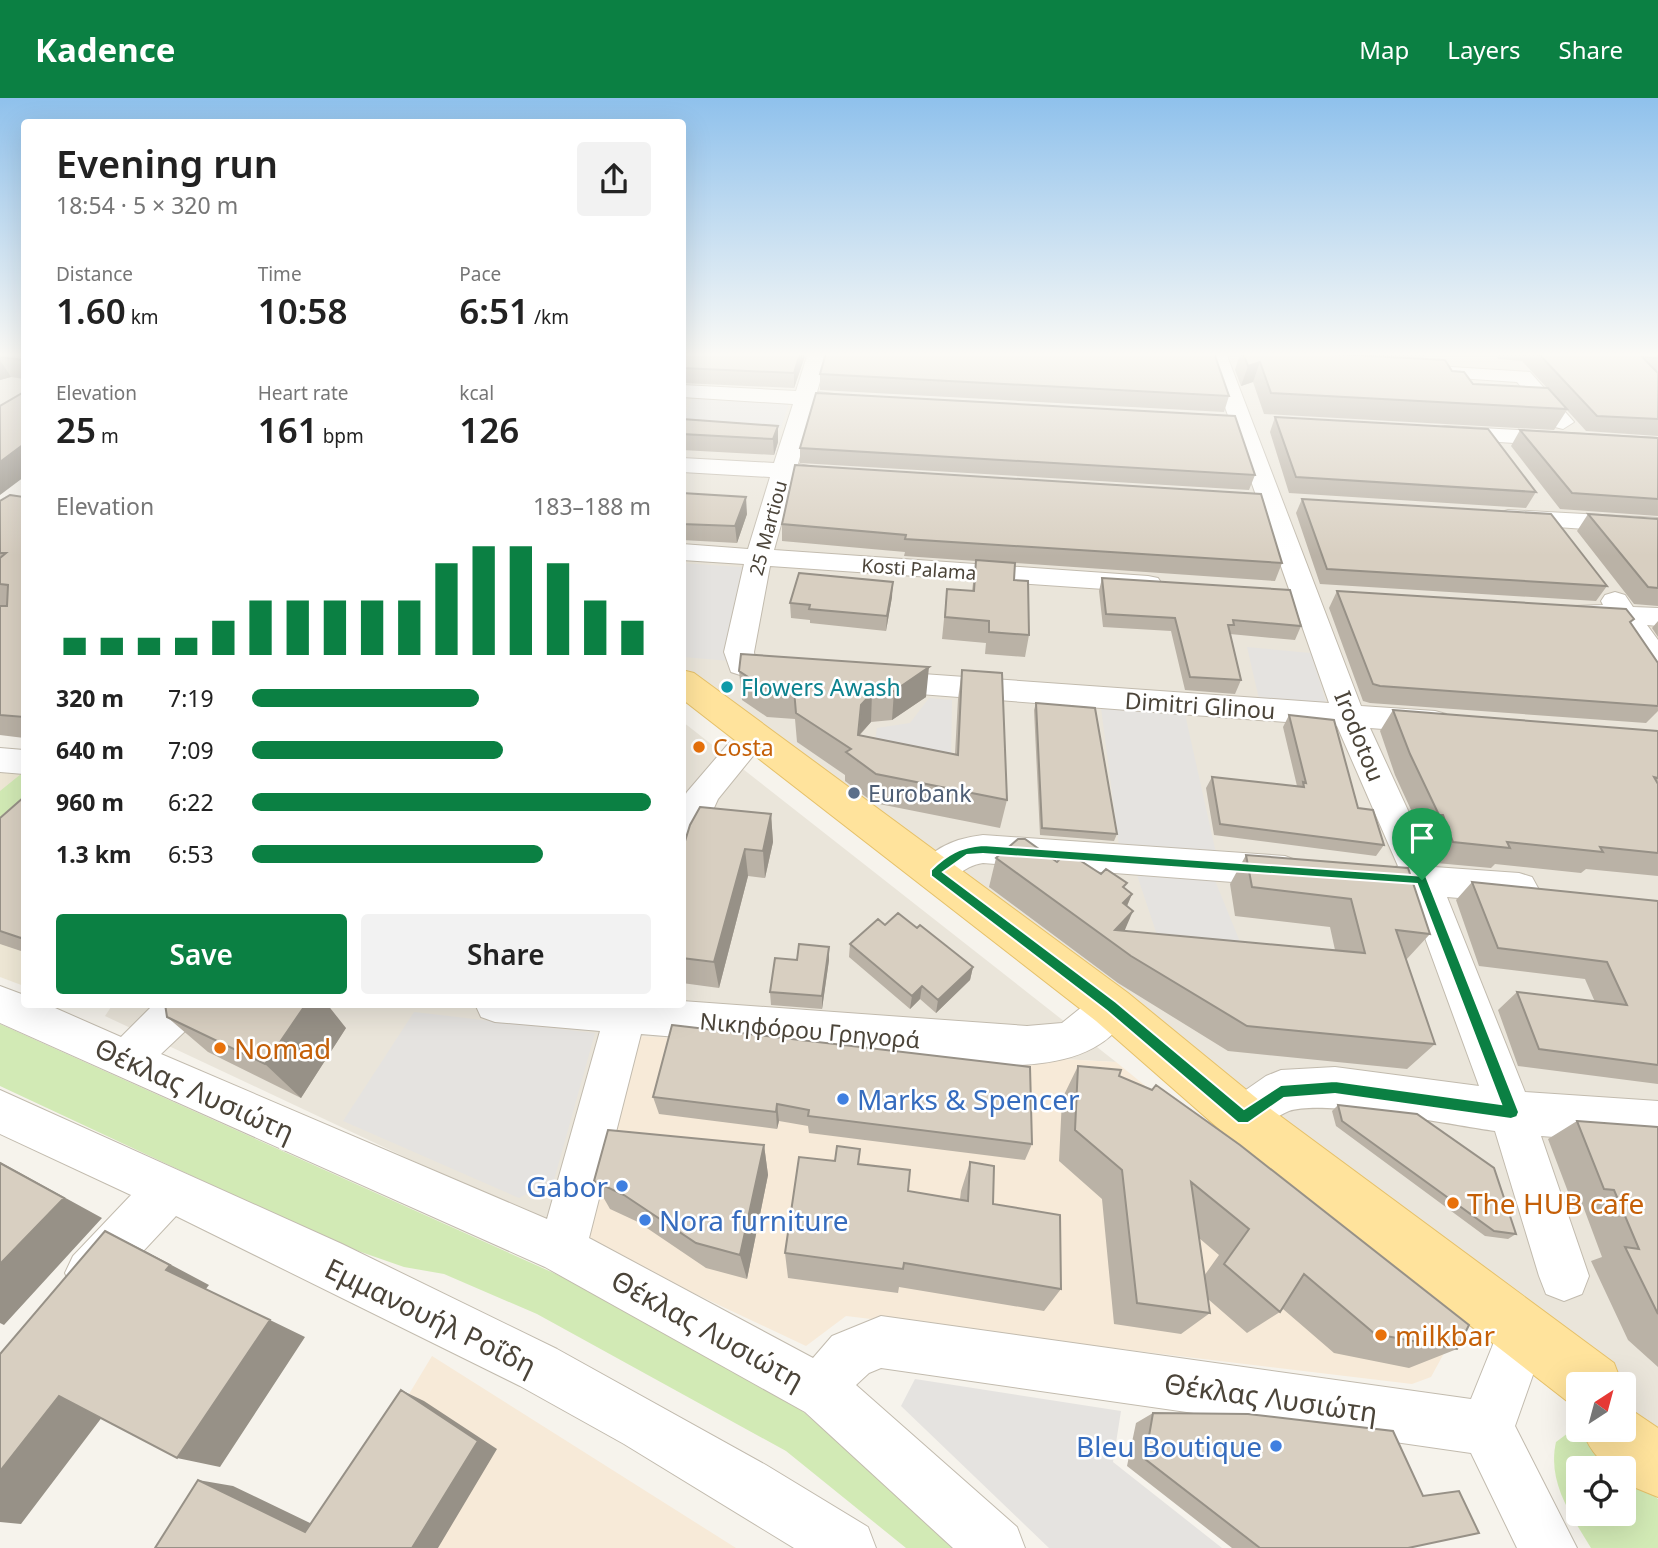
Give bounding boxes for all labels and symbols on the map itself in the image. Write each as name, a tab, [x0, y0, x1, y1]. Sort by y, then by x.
street label: 25 Martiou	[743, 478, 793, 578]
street label: Kosti Palama	[861, 552, 977, 586]
place label: Flowers Awash	[741, 671, 901, 703]
marker: Flowers Awash	[719, 679, 735, 695]
street label: Dimitri Glinou	[1124, 684, 1276, 726]
street label: Irodotou	[1327, 686, 1393, 786]
place label: Costa	[713, 731, 774, 763]
marker: Costa	[691, 739, 707, 755]
place label: Eurobank	[868, 777, 972, 809]
marker: Eurobank	[846, 785, 862, 801]
pin	[1392, 808, 1452, 880]
street label: Νικηφόρου Γρηγορά	[698, 1004, 922, 1056]
street label: Θέκλας Λυσιώτη	[89, 1028, 301, 1150]
place label: Nomad	[234, 1029, 331, 1067]
marker: Nomad	[212, 1040, 228, 1056]
place label: Marks & Spencer	[857, 1080, 1080, 1118]
marker: Marks & Spencer	[835, 1091, 851, 1107]
place label: Gabor	[526, 1167, 608, 1205]
marker: Gabor	[614, 1178, 630, 1194]
place label: The HUB cafe	[1467, 1184, 1644, 1222]
marker: The HUB cafe	[1445, 1195, 1461, 1211]
place label: Nora furniture	[659, 1201, 848, 1239]
marker: Nora furniture	[637, 1212, 653, 1228]
street label: Εμμανουήλ Ροΐδη	[319, 1248, 543, 1384]
street label: Θέκλας Λυσιώτη	[605, 1260, 811, 1398]
place label: milkbar	[1395, 1316, 1496, 1354]
marker: milkbar	[1373, 1327, 1389, 1343]
street label: Θέκλας Λυσιώτη	[1162, 1363, 1380, 1431]
north arrow	[1566, 1372, 1636, 1442]
place label: Bleu Boutique	[1076, 1427, 1262, 1465]
marker: Bleu Boutique	[1268, 1438, 1284, 1454]

